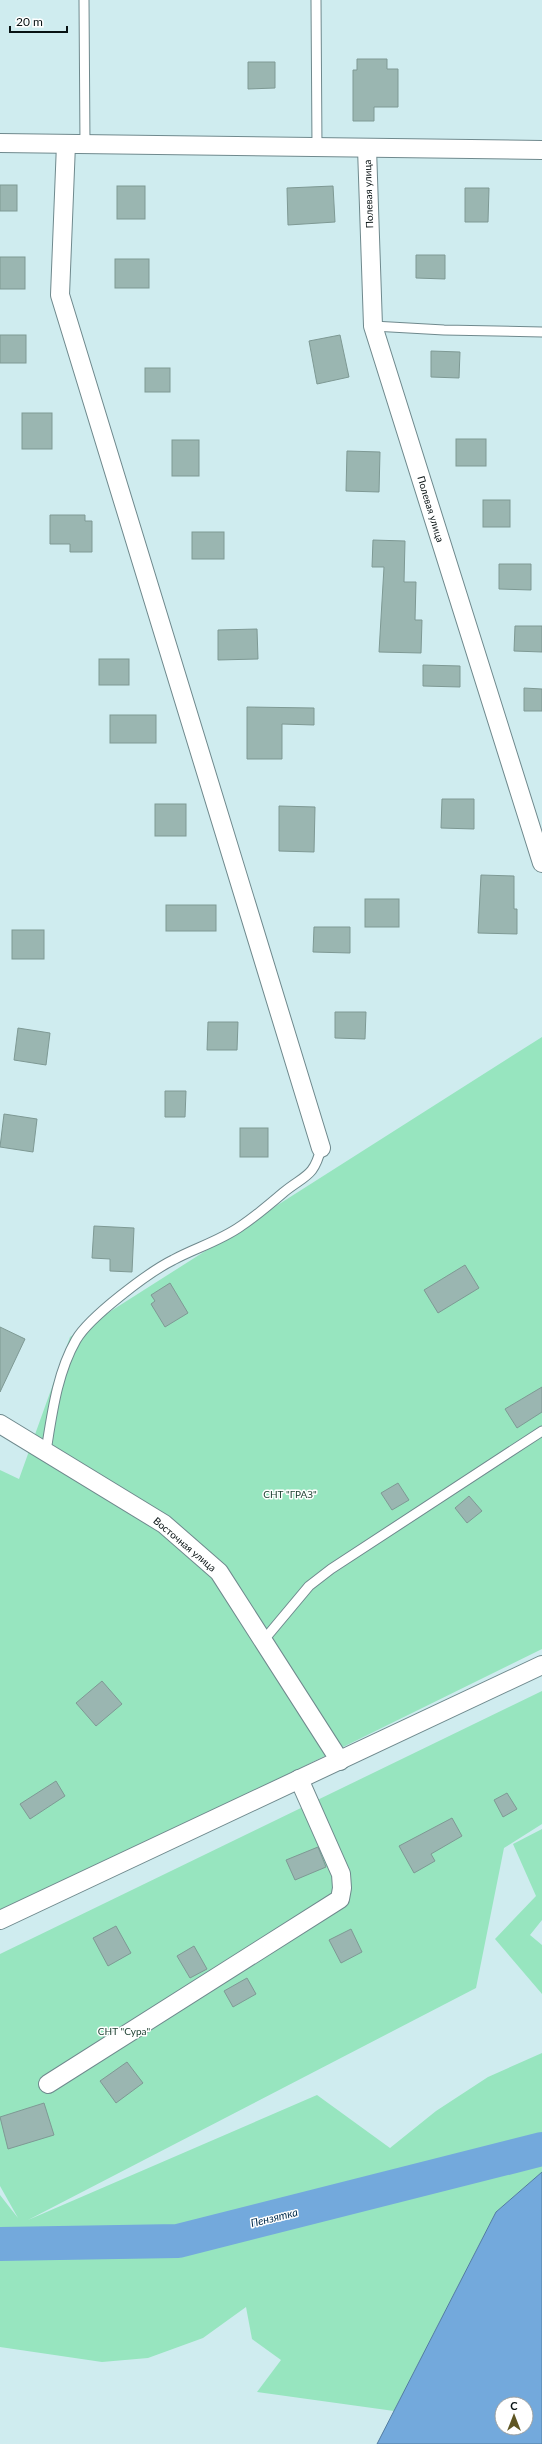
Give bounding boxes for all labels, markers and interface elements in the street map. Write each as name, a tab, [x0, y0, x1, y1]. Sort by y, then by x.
scale bar	[10, 8, 67, 34]
text: 20 m	[16, 14, 43, 29]
street label: Полевая улица	[361, 159, 375, 228]
street label: Полевая улица	[415, 474, 447, 544]
park label: СНТ "ГРАЗ"	[263, 1488, 317, 1500]
street label: Восточная улица	[151, 1514, 219, 1574]
park label: СНТ "Сура"	[98, 2025, 150, 2037]
water label: Пензятка	[249, 2205, 299, 2229]
north arrow	[494, 2396, 534, 2436]
text: С	[510, 2399, 518, 2412]

